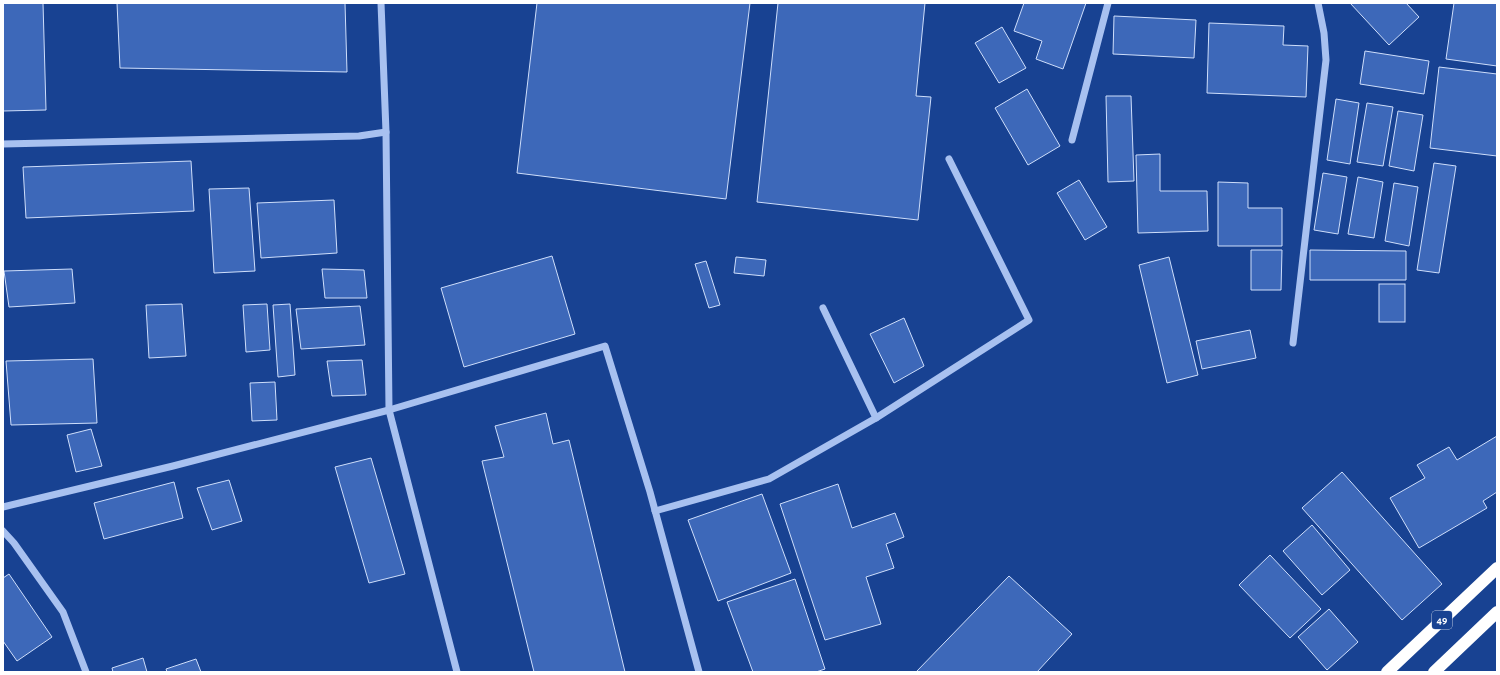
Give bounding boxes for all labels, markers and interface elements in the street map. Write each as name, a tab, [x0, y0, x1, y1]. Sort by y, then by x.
road number: 49	[1432, 611, 1452, 629]

